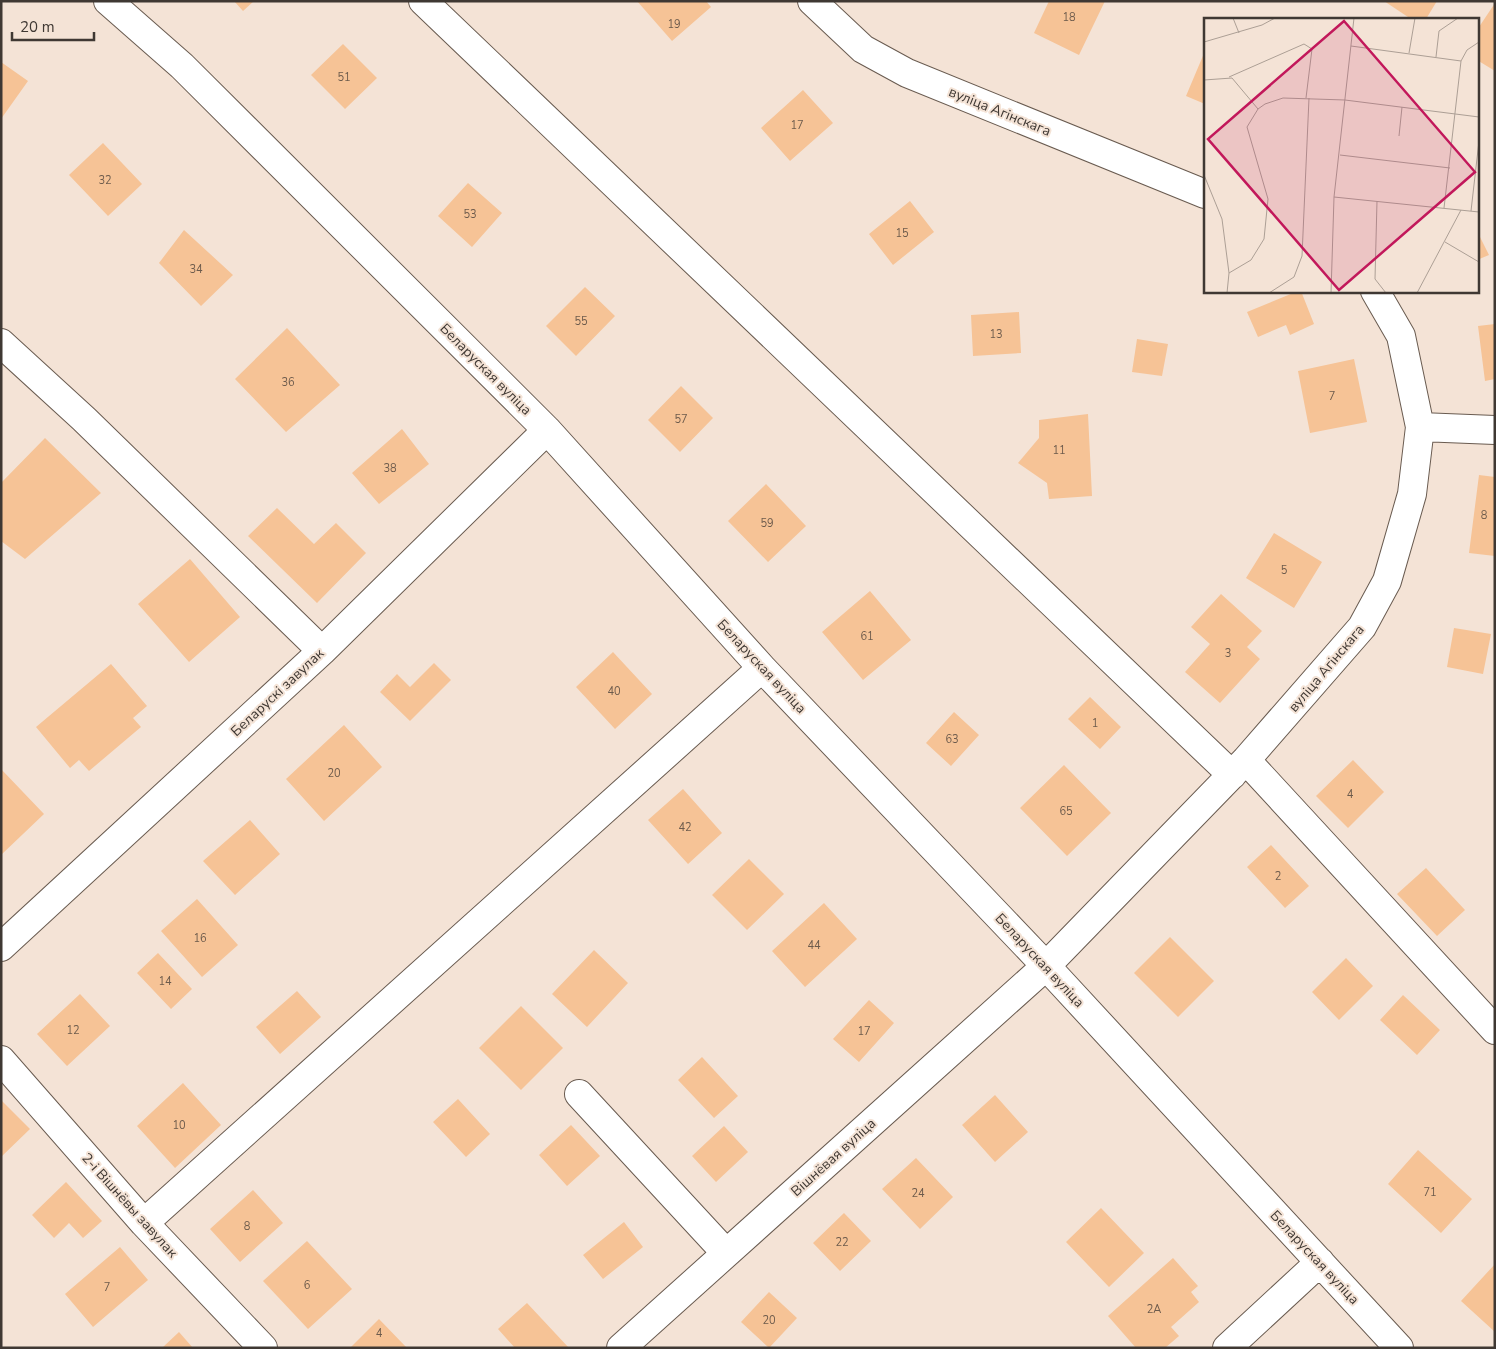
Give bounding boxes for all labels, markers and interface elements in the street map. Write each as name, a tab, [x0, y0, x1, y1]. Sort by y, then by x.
scale bar	[12, 10, 95, 42]
house number: 18	[1062, 10, 1076, 25]
text: 20 m	[20, 17, 55, 37]
house number: 19	[667, 17, 681, 32]
inset map	[1204, 18, 1478, 292]
house number: 51	[337, 70, 351, 85]
street label: вуліца Агінскага	[946, 82, 1054, 141]
house number: 17	[790, 118, 804, 133]
house number: 32	[98, 173, 112, 188]
house number: 53	[463, 207, 477, 222]
house number: 15	[895, 226, 909, 241]
house number: 34	[189, 262, 203, 277]
house number: 55	[574, 314, 588, 329]
street label: Беларуская вуліца	[436, 319, 536, 419]
house number: 13	[989, 327, 1003, 342]
house number: 36	[281, 375, 295, 390]
house number: 7	[1329, 389, 1335, 404]
house number: 57	[674, 412, 688, 427]
house number: 11	[1052, 443, 1066, 458]
house number: 38	[383, 461, 397, 476]
house number: 8	[1481, 508, 1488, 523]
house number: 59	[760, 516, 774, 531]
house number: 5	[1281, 563, 1288, 578]
street label: Беларуская вуліца	[713, 615, 810, 718]
street label: вуліца Агінскага	[1284, 621, 1369, 716]
house number: 61	[860, 629, 874, 644]
street label: Беларускі завулак	[227, 644, 328, 741]
house number: 3	[1225, 646, 1231, 661]
house number: 40	[607, 684, 621, 699]
house number: 1	[1092, 716, 1098, 731]
house number: 63	[945, 732, 959, 747]
house number: 20	[327, 766, 341, 781]
house number: 4	[1347, 787, 1354, 802]
house number: 65	[1059, 804, 1073, 819]
house number: 42	[678, 820, 692, 835]
house number: 2	[1275, 869, 1281, 884]
street label: Беларуская вуліца	[991, 909, 1088, 1012]
house number: 16	[193, 931, 207, 946]
house number: 44	[807, 938, 821, 953]
house number: 14	[158, 974, 172, 989]
house number: 12	[66, 1023, 80, 1038]
house number: 17	[857, 1024, 871, 1039]
street label: Вішнёвая вуліца	[787, 1114, 880, 1201]
house number: 10	[172, 1118, 186, 1133]
street label: 2-і Вішнёвы завулак	[78, 1149, 182, 1262]
house number: 71	[1423, 1185, 1437, 1200]
house number: 24	[911, 1186, 925, 1201]
street label: Беларуская вуліца	[1266, 1206, 1363, 1309]
house number: 8	[244, 1219, 251, 1234]
house number: 22	[835, 1235, 849, 1250]
house number: 6	[304, 1278, 311, 1293]
house number: 7	[104, 1280, 110, 1295]
house number: 2А	[1147, 1302, 1161, 1317]
house number: 20	[762, 1313, 776, 1328]
house number: 4	[376, 1326, 383, 1341]

